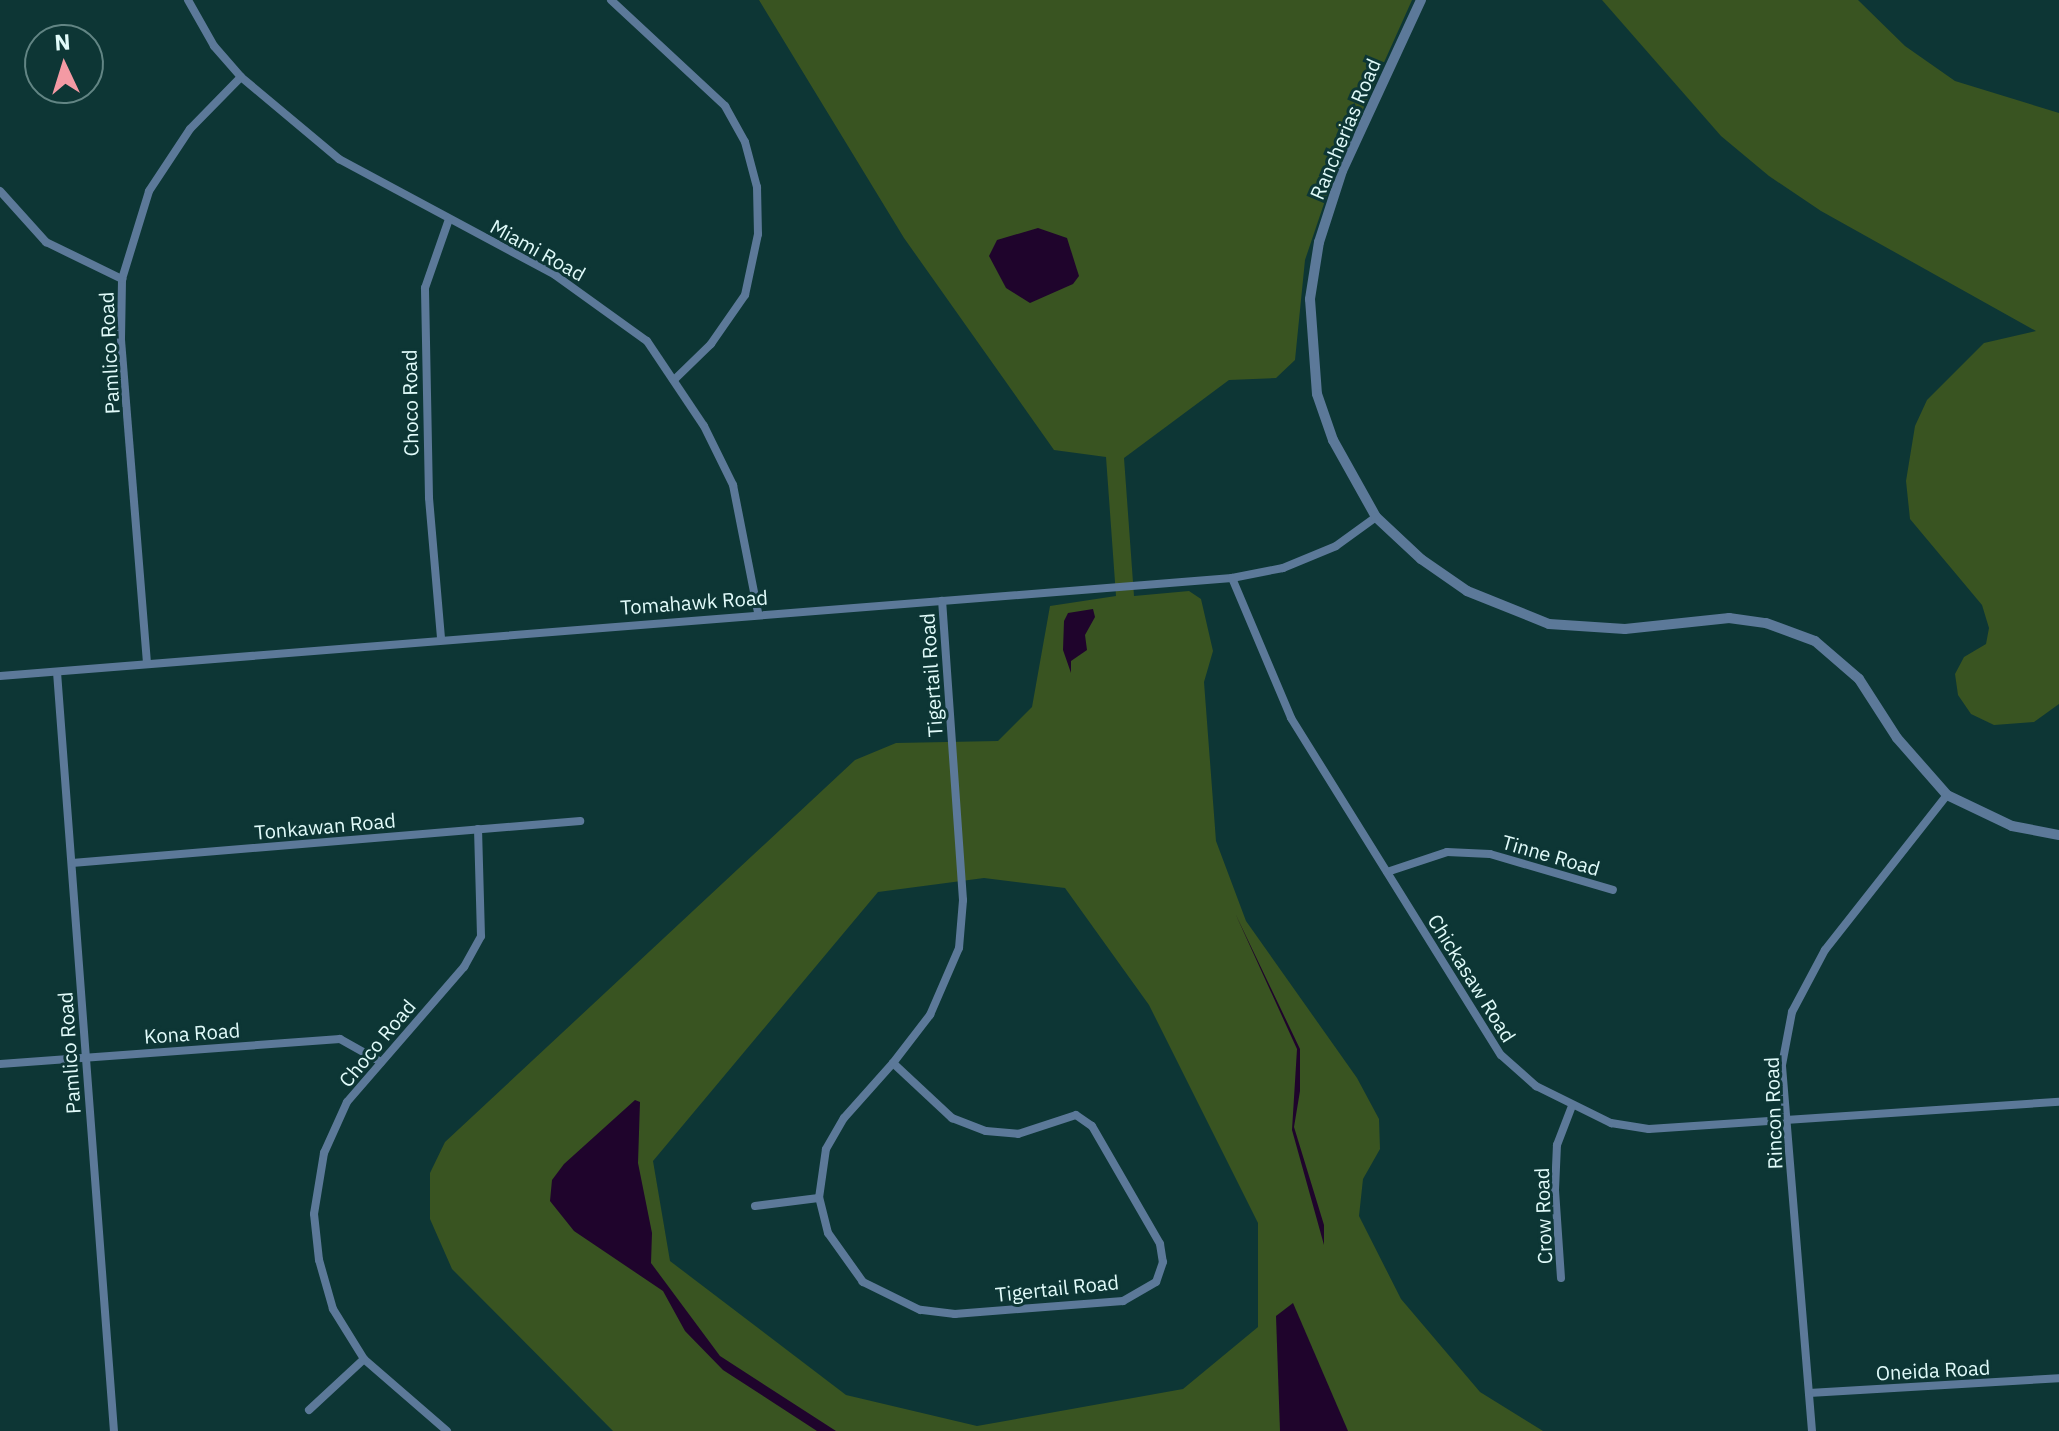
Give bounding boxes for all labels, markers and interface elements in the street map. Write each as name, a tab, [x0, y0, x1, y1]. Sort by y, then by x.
north arrow	[24, 24, 104, 104]
text: N	[53, 27, 71, 57]
street label: Rancherias Road	[1305, 55, 1385, 203]
street label: Miami Road	[486, 214, 590, 286]
street label: Pamlico Road	[94, 291, 124, 415]
street label: Choco Road	[397, 349, 423, 457]
street label: Tomahawk Road	[619, 585, 769, 619]
street label: Tigertail Road	[915, 612, 947, 738]
street label: Tonkawan Road	[253, 808, 397, 844]
street label: Tinne Road	[1499, 830, 1603, 880]
street label: Chickasaw Road	[1423, 910, 1521, 1046]
street label: Pamlico Road	[53, 991, 85, 1115]
street label: Choco Road	[333, 994, 421, 1092]
street label: Kona Road	[143, 1018, 241, 1048]
street label: Rincon Road	[1759, 1056, 1787, 1170]
street label: Crow Road	[1529, 1167, 1557, 1265]
street label: Tigertail Road	[994, 1270, 1120, 1306]
street label: Oneida Road	[1875, 1355, 1991, 1385]

